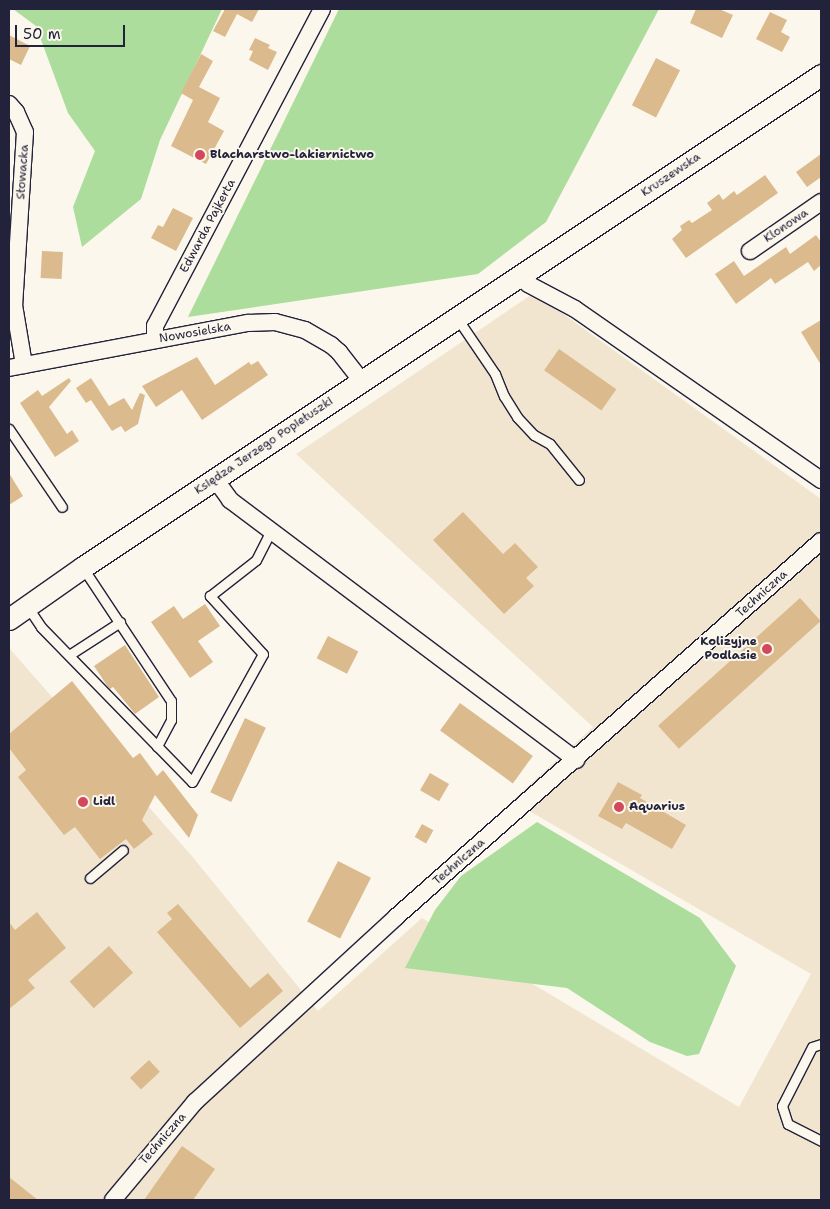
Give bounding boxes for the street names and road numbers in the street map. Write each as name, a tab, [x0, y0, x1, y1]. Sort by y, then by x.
street label: Słowacka	[14, 144, 32, 200]
street label: Kruszewska	[639, 150, 703, 200]
street label: Edwarda Pajkerta	[177, 177, 239, 275]
street label: Klonowa	[761, 206, 811, 246]
street label: Nowosielska	[158, 320, 232, 346]
street label: Księdza Jerzego Popiełuszki	[192, 394, 336, 498]
street label: Techniczna	[733, 567, 791, 621]
street label: Techniczna	[430, 836, 488, 888]
street label: Techniczna	[137, 1110, 189, 1168]

